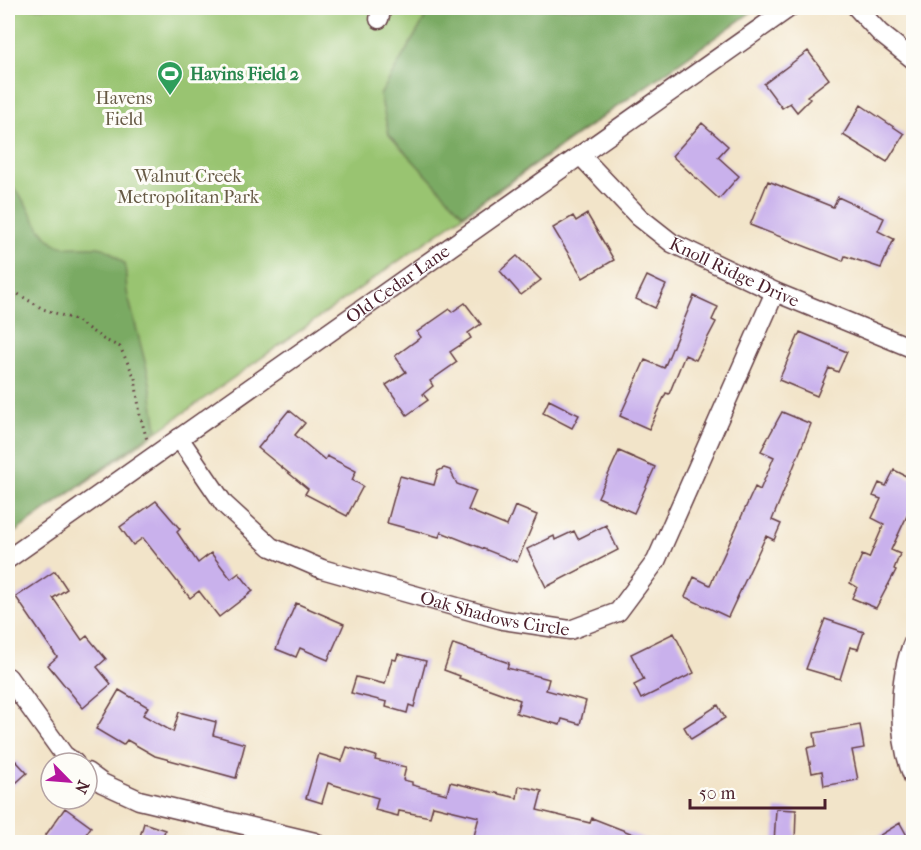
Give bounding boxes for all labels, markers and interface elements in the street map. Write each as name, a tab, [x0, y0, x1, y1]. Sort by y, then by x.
sports icon: Havins Field 2	[155, 59, 185, 97]
place label: Havins Field 2	[190, 64, 299, 85]
park label: Havens Field	[96, 88, 153, 130]
park label: Walnut Creek Metropolitan Park	[117, 166, 260, 208]
street label: Knoll Ridge Drive	[666, 233, 802, 312]
street label: Old Cedar Lane	[342, 241, 454, 328]
street label: Oak Shadows Circle	[418, 587, 571, 641]
north arrow	[39, 751, 99, 811]
scale bar	[690, 772, 825, 810]
text: N	[71, 778, 93, 797]
text: 50 m	[699, 783, 736, 804]

